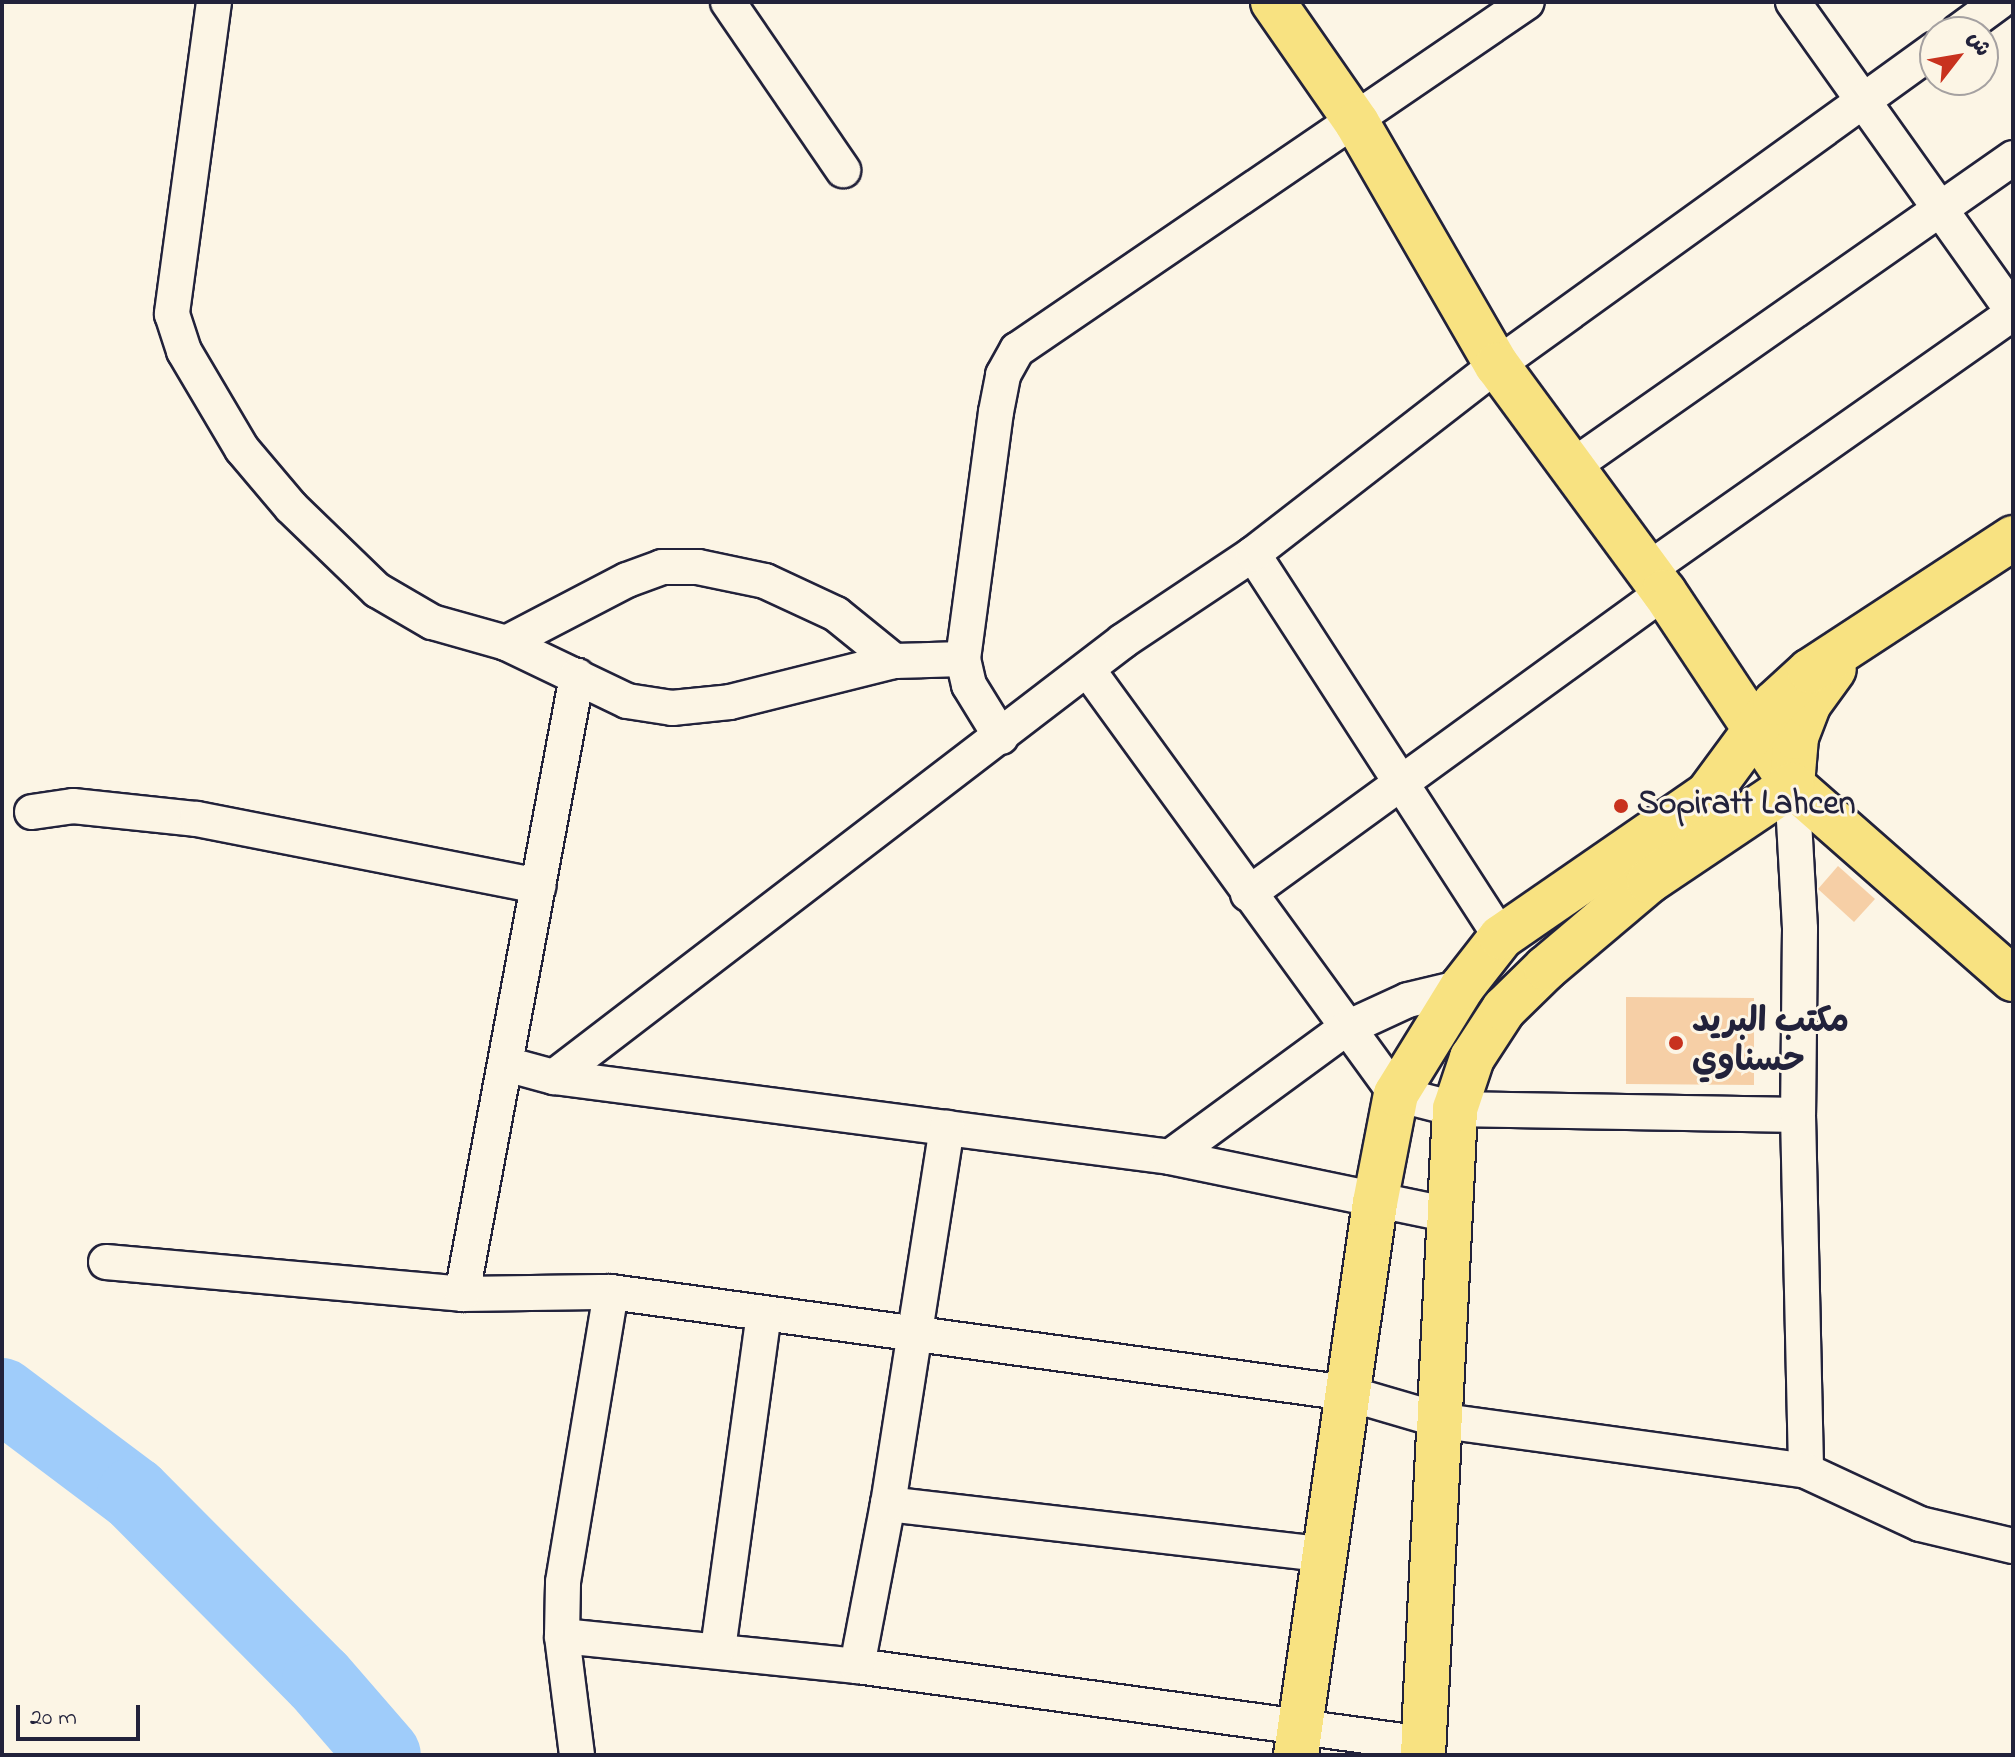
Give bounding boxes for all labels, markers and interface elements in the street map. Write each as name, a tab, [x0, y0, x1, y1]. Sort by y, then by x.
north arrow	[1919, 16, 1999, 96]
text: ش	[1958, 26, 1998, 63]
place label: Sopiratt Lahcen	[1637, 786, 1856, 826]
marker: Sopiratt Lahcen	[1612, 797, 1630, 815]
place label: مكتب البريد حسناوي	[1692, 1003, 1849, 1082]
marker: مكتب البريد حسناوي	[1667, 1034, 1685, 1052]
scale bar	[20, 1689, 144, 1739]
text: 20 m	[30, 1701, 77, 1736]

